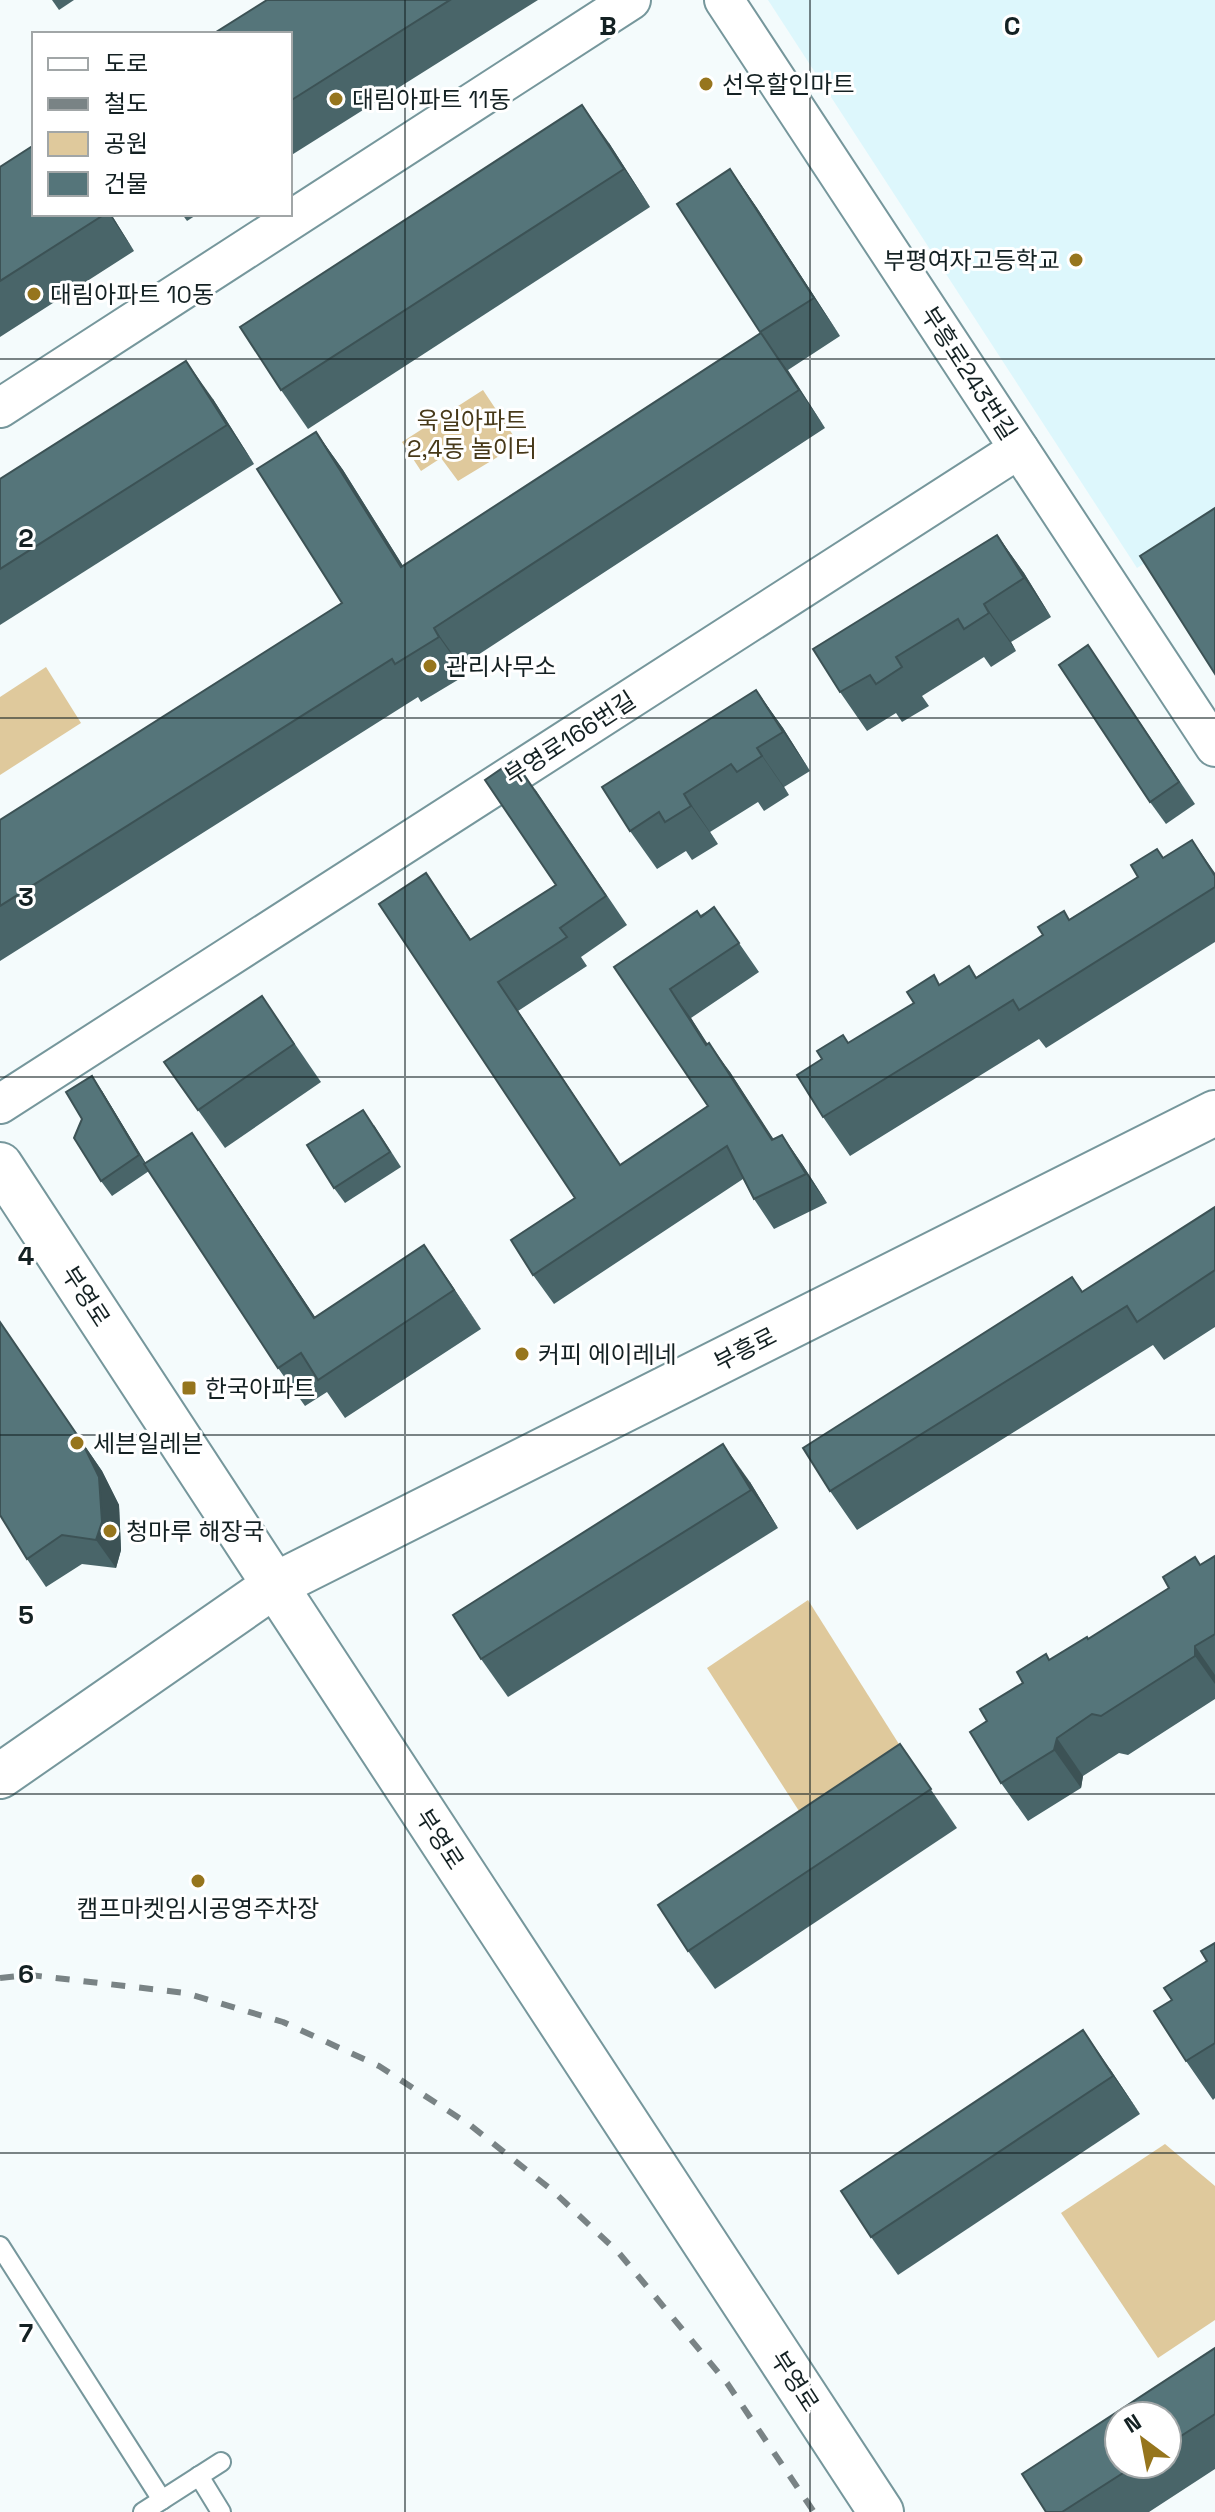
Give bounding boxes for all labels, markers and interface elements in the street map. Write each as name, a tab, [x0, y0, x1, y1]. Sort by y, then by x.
text: B	[599, 9, 617, 43]
text: C	[1004, 9, 1020, 43]
legend	[32, 32, 292, 216]
text: 도로	[104, 48, 148, 79]
place label: 선우할인마트	[722, 69, 854, 100]
marker: 선우할인마트	[697, 75, 715, 93]
place label: 대림아파트 11동	[352, 84, 511, 115]
text: 철도	[104, 88, 148, 119]
marker: 대림아파트 11동	[327, 90, 345, 108]
text: 공원	[104, 128, 148, 159]
text: 건물	[104, 168, 148, 199]
place label: 부평여자고등학교	[883, 245, 1060, 276]
marker: 부평여자고등학교	[1067, 251, 1085, 269]
place label: 대림아파트 10동	[50, 279, 214, 310]
marker: 대림아파트 10동	[25, 285, 43, 303]
street label: 부흥로243번길	[914, 300, 1024, 446]
park label: 욱일아파트 2,4동 놀이터	[407, 405, 537, 464]
text: 2	[18, 521, 34, 555]
place label: 관리사무소	[446, 651, 556, 682]
marker: 관리사무소	[421, 657, 439, 675]
street label: 부영로166번길	[499, 684, 641, 792]
text: 3	[18, 880, 34, 914]
text: 4	[18, 1239, 34, 1273]
street label: 부영로	[55, 1260, 117, 1332]
street label: 부흥로	[708, 1320, 782, 1378]
place label: 커피 에이레네	[538, 1339, 677, 1370]
marker: 커피 에이레네	[513, 1345, 531, 1363]
place label: 한국아파트	[205, 1373, 315, 1404]
marker: 한국아파트	[180, 1379, 198, 1397]
place label: 세븐일레븐	[93, 1428, 203, 1459]
marker: 세븐일레븐	[68, 1434, 86, 1452]
place label: 청마루 해장국	[126, 1516, 265, 1547]
marker: 청마루 해장국	[101, 1522, 119, 1540]
text: 5	[18, 1598, 34, 1632]
street label: 부영로	[409, 1803, 471, 1875]
marker: 캠프마켓임시공영주차장	[189, 1872, 207, 1890]
place label: 캠프마켓임시공영주차장	[77, 1893, 319, 1924]
text: 6	[18, 1957, 34, 1991]
text: 7	[19, 2316, 33, 2350]
street label: 부영로	[764, 2345, 826, 2417]
north arrow	[1103, 2400, 1183, 2480]
text: N	[1119, 2407, 1146, 2439]

